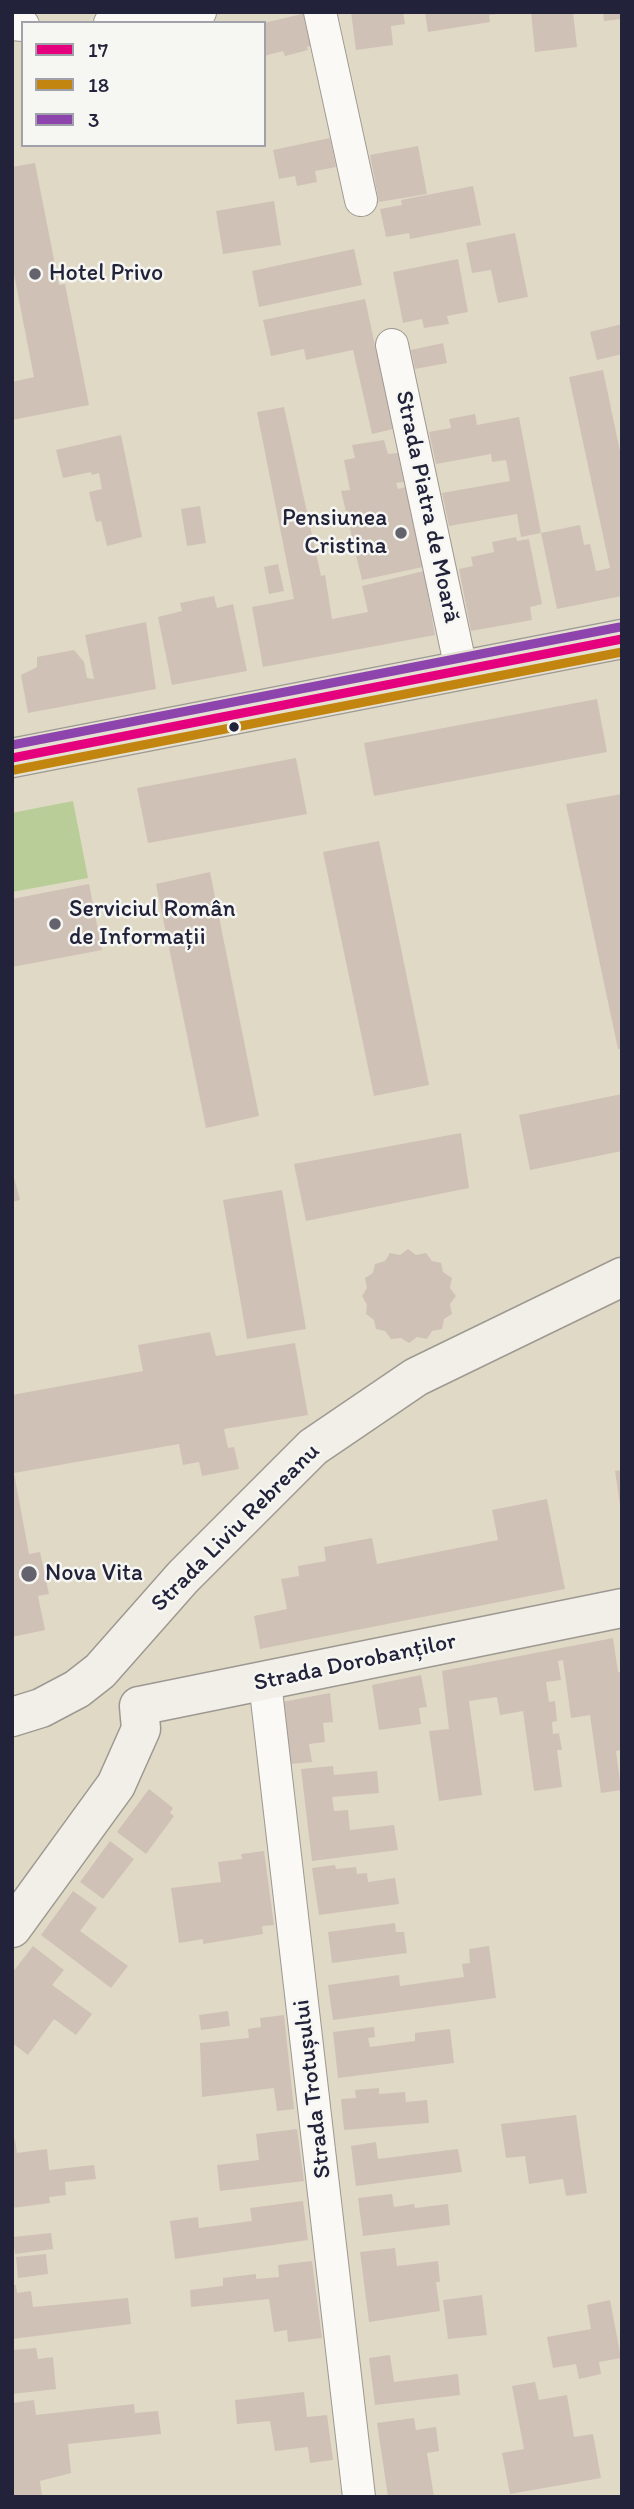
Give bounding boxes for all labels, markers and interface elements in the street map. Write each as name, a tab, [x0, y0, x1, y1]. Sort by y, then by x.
legend	[21, 21, 266, 147]
text: 17	[88, 37, 108, 62]
text: 18	[88, 72, 109, 97]
text: 3	[88, 107, 99, 132]
place label: Hotel Privo	[49, 260, 163, 288]
marker: Hotel Privo	[27, 266, 43, 282]
street label: Strada Piatra de Moară	[388, 388, 466, 626]
place label: Pensiunea Cristina	[282, 505, 387, 561]
marker: Pensiunea Cristina	[393, 525, 409, 541]
unlabelled marker	[227, 720, 241, 734]
place label: Serviciul Român de Informații	[69, 896, 236, 952]
marker: Serviciul Român de Informații	[47, 916, 63, 932]
street label: Strada Liviu Rebreanu	[146, 1438, 326, 1618]
place label: Nova Vita	[45, 1560, 143, 1588]
marker: Nova Vita	[19, 1564, 39, 1584]
street label: Strada Dorobanților	[251, 1628, 459, 1698]
street label: Strada Trotușului	[288, 1998, 338, 2180]

